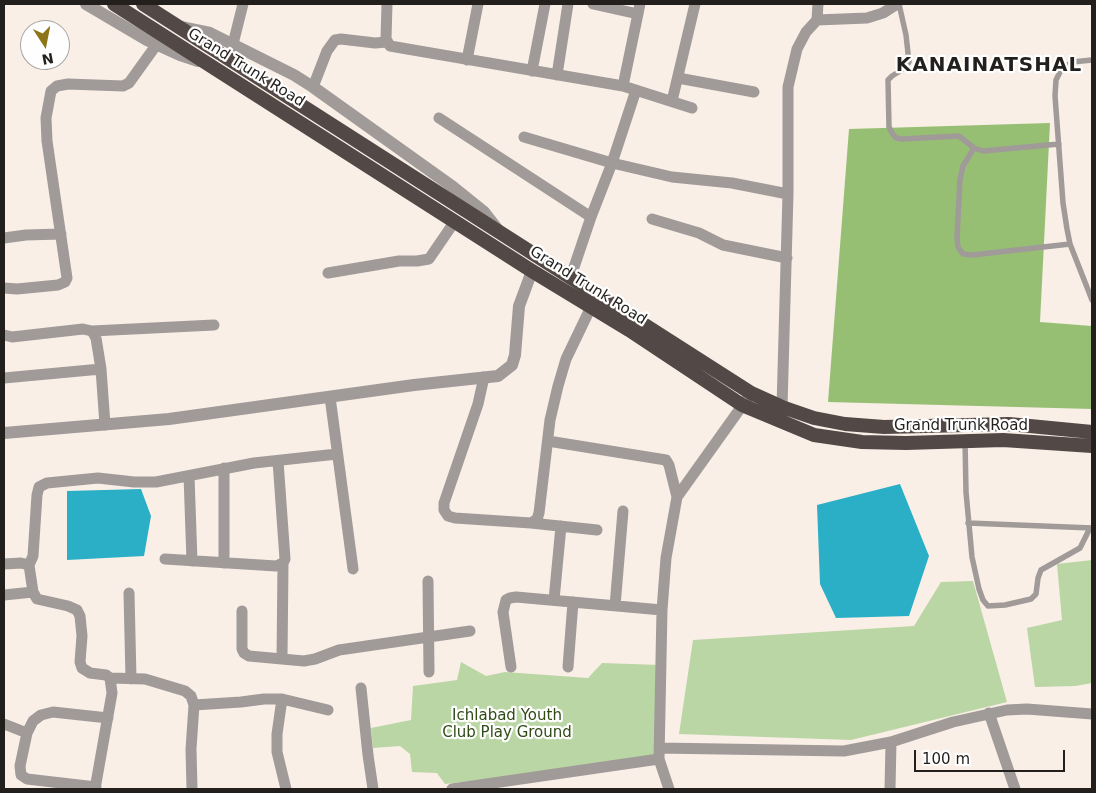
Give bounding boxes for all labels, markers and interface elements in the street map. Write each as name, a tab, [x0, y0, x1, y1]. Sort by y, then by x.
north arrow	[20, 20, 70, 70]
street label: Grand Trunk Road	[184, 25, 308, 111]
text: N	[40, 50, 55, 68]
district label: KANAINATSHAL	[894, 54, 1084, 78]
street label: Grand Trunk Road	[526, 243, 650, 329]
street label: Grand Trunk Road	[894, 417, 1028, 435]
park label: Ichlabad Youth Club Play Ground	[442, 707, 572, 742]
scale bar	[916, 740, 1067, 772]
text: 100 m	[922, 750, 970, 768]

